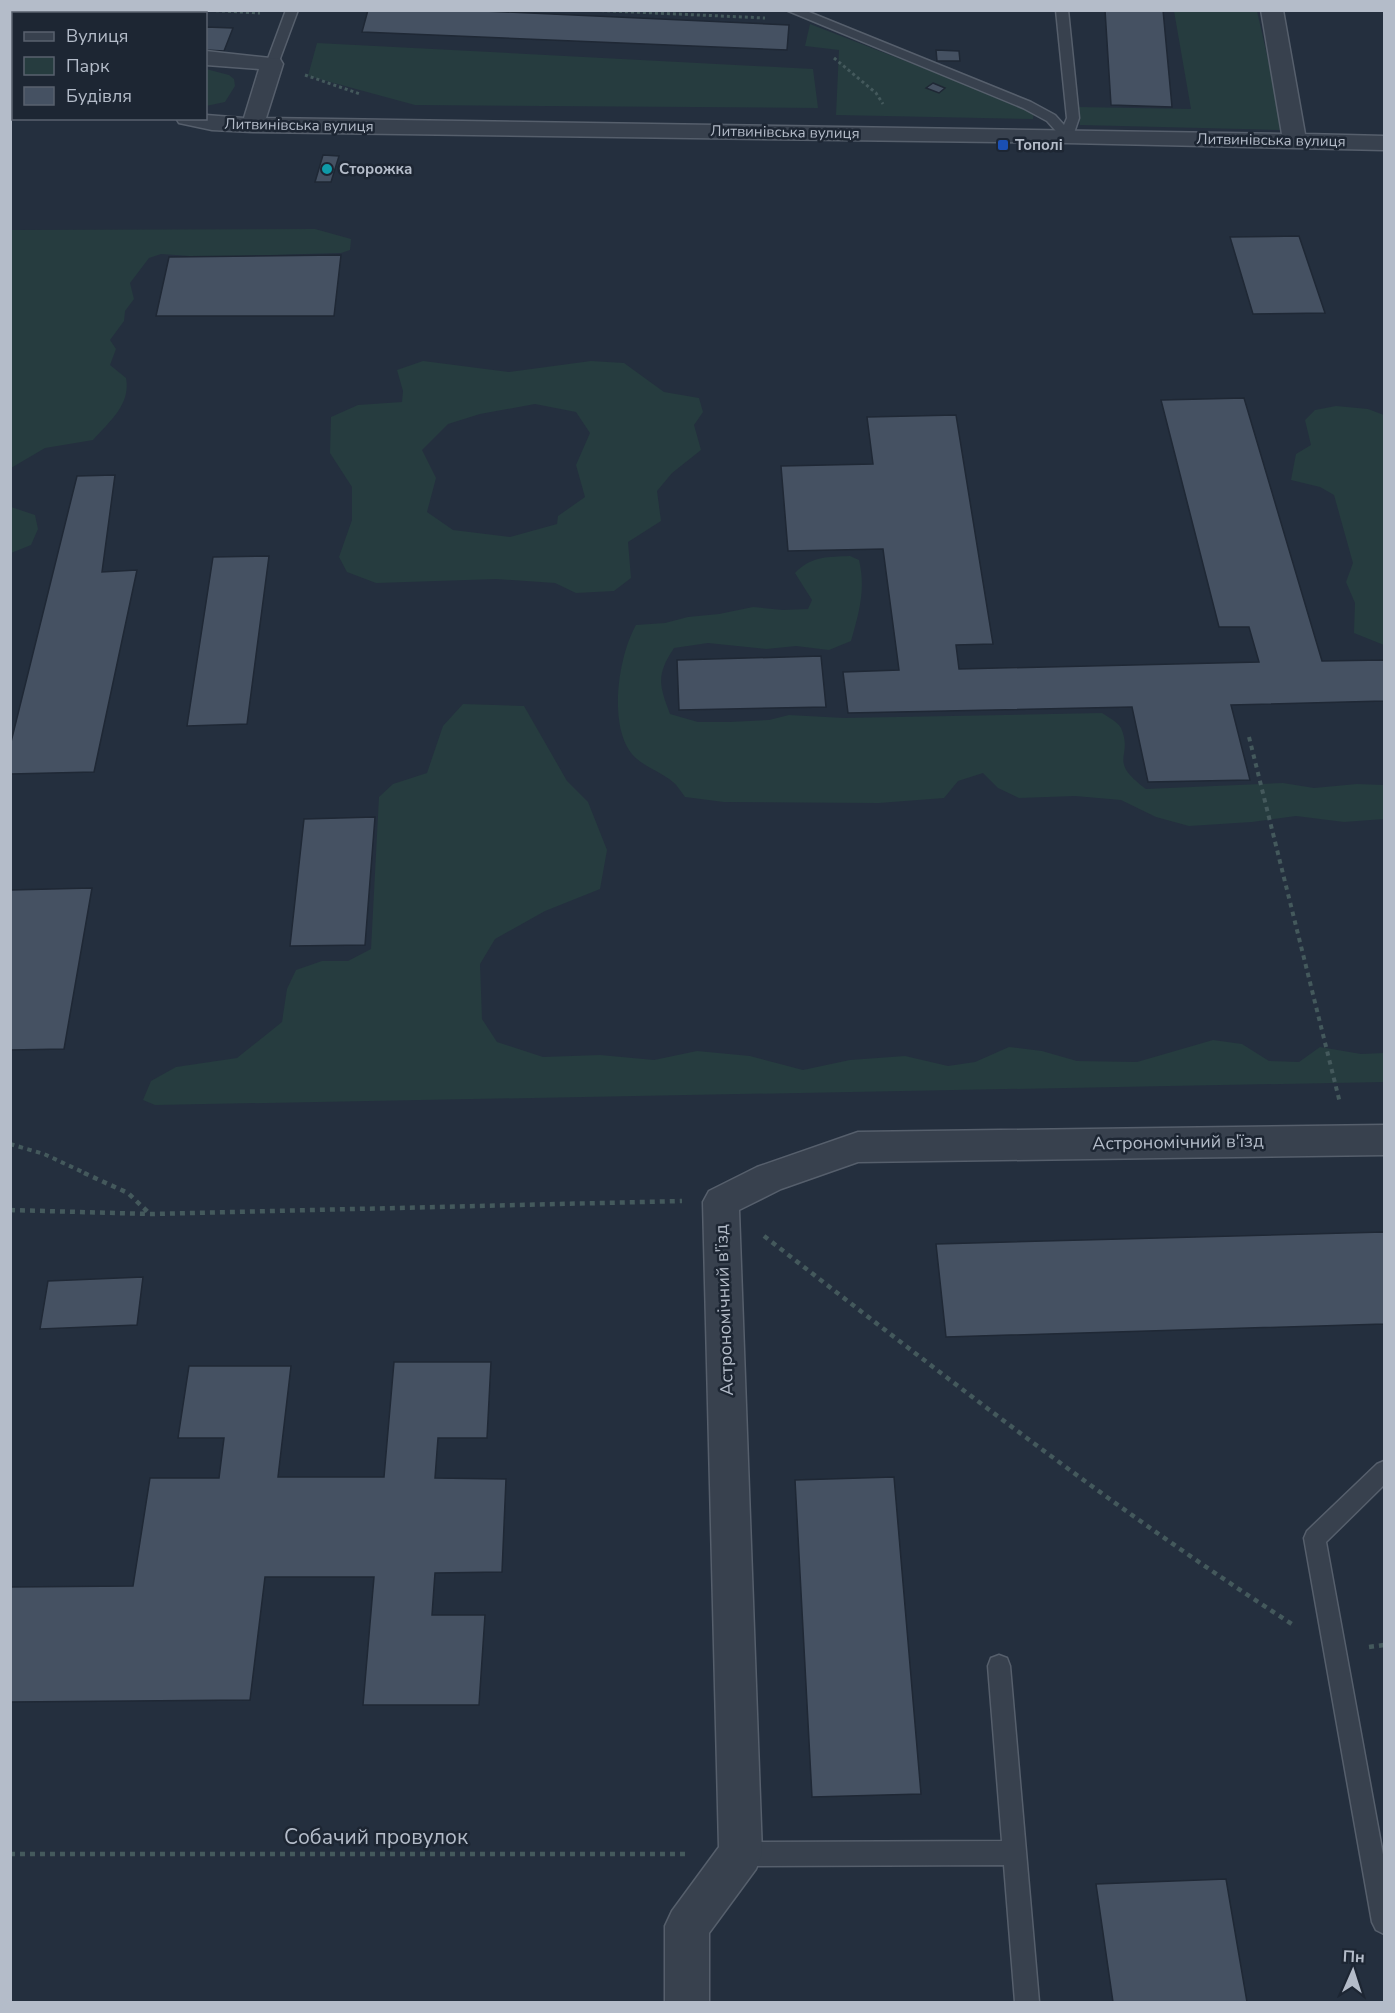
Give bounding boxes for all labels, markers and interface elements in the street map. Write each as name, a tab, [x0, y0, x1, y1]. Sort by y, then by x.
legend	[12, 12, 207, 120]
text: Вулиця	[66, 24, 128, 48]
text: Парк	[66, 54, 110, 78]
text: Будівля	[66, 84, 132, 108]
street label: Литвинівська вулиця	[224, 114, 374, 136]
street label: Литвинівська вулиця	[710, 121, 860, 143]
street label: Литвинівська вулиця	[1196, 129, 1346, 151]
place label: Тополі	[1015, 135, 1063, 155]
marker: Тополі	[996, 138, 1010, 152]
place label: Сторожка	[339, 159, 412, 179]
marker: Сторожка	[320, 162, 334, 176]
street label: Астрономічний в'їзд	[1092, 1128, 1264, 1155]
street label: Астрономічний в'їзд	[709, 1224, 739, 1396]
street label: Собачий провулок	[284, 1823, 469, 1851]
north arrow	[1323, 1941, 1383, 2001]
text: Пн	[1342, 1945, 1365, 1969]

